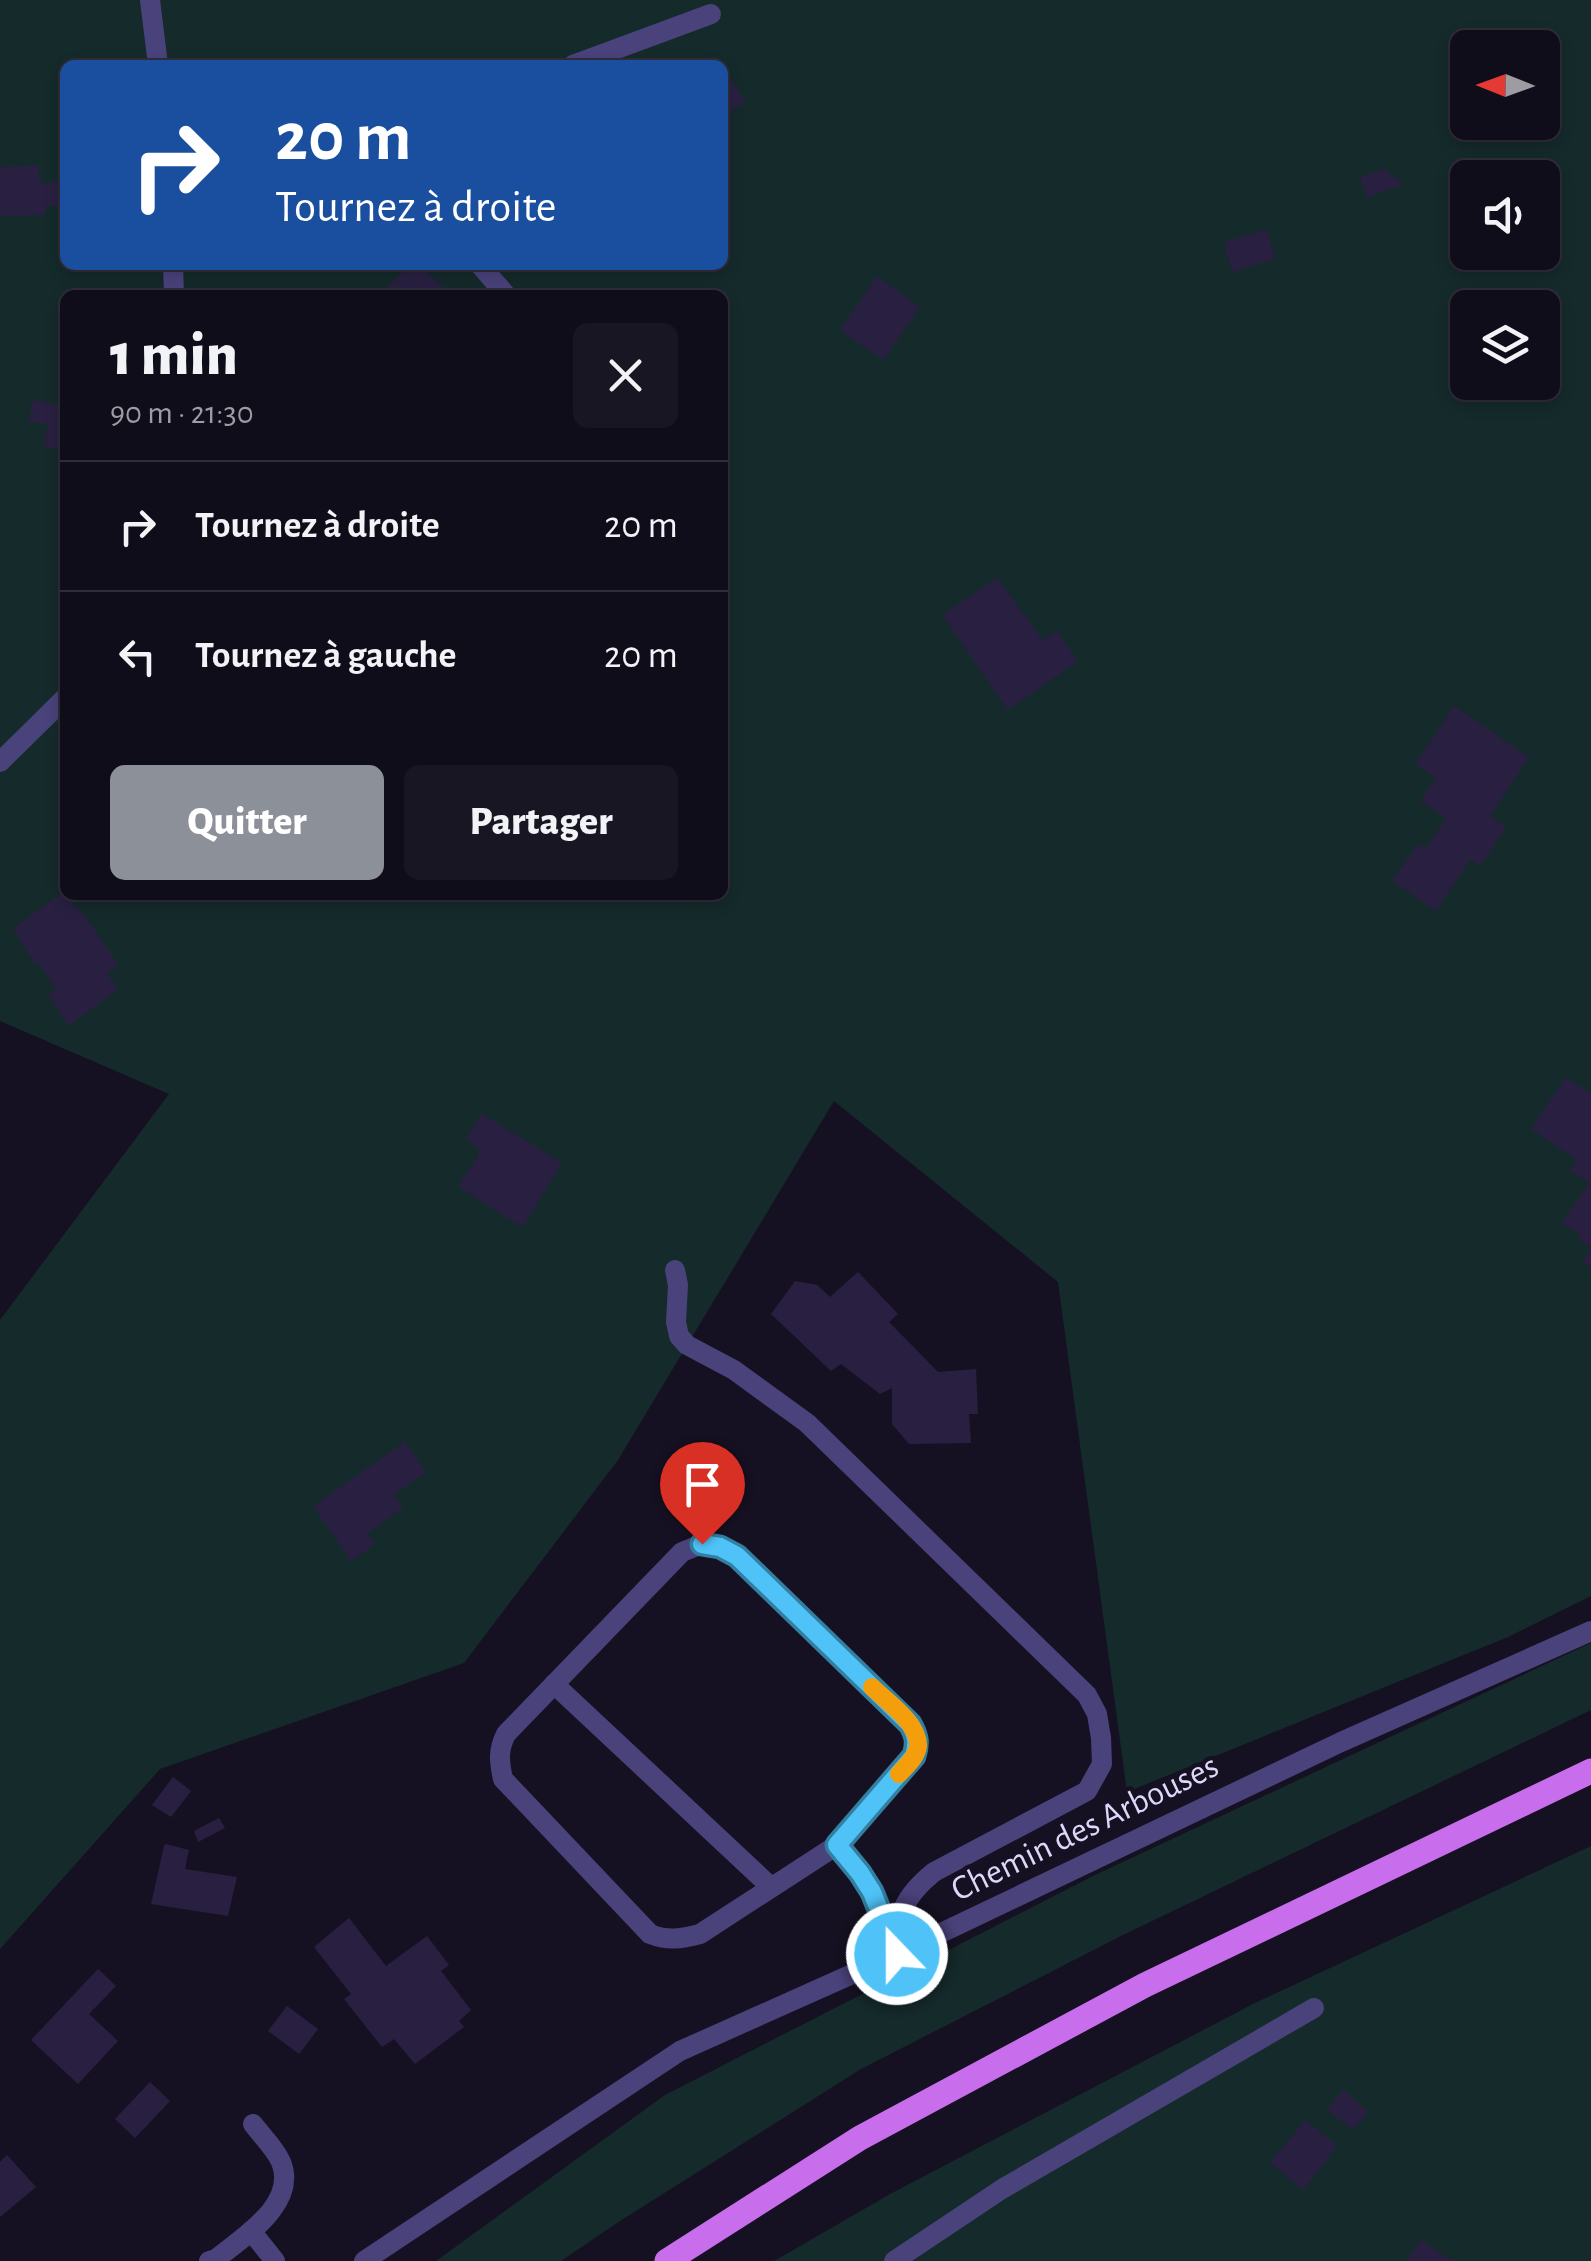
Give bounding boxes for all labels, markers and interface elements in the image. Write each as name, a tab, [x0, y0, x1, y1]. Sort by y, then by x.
north arrow	[1450, 30, 1560, 140]
map controls	[1450, 30, 1560, 400]
icon: right	[110, 100, 240, 230]
text: 20 m	[275, 103, 412, 173]
button: sound	[1450, 160, 1560, 270]
text: Tournez à droite	[275, 185, 557, 230]
button: layers	[1450, 290, 1560, 400]
button: close	[573, 323, 678, 428]
text: 1 min	[110, 326, 238, 386]
text: 90 m · 21:30	[110, 397, 254, 429]
icon: right	[110, 499, 165, 554]
text: Tournez à droite	[195, 507, 440, 545]
text: 20 m	[604, 507, 678, 545]
icon: left	[110, 629, 165, 684]
text: Tournez à gauche	[195, 637, 457, 675]
text: 20 m	[604, 637, 678, 675]
button: Quitter	[110, 765, 384, 880]
button: Partager	[404, 765, 678, 880]
pin	[660, 1442, 745, 1545]
icon: arrive	[675, 1457, 730, 1512]
street label: Chemin des Arbouses	[946, 1748, 1224, 1908]
position arrow	[845, 1902, 949, 2006]

